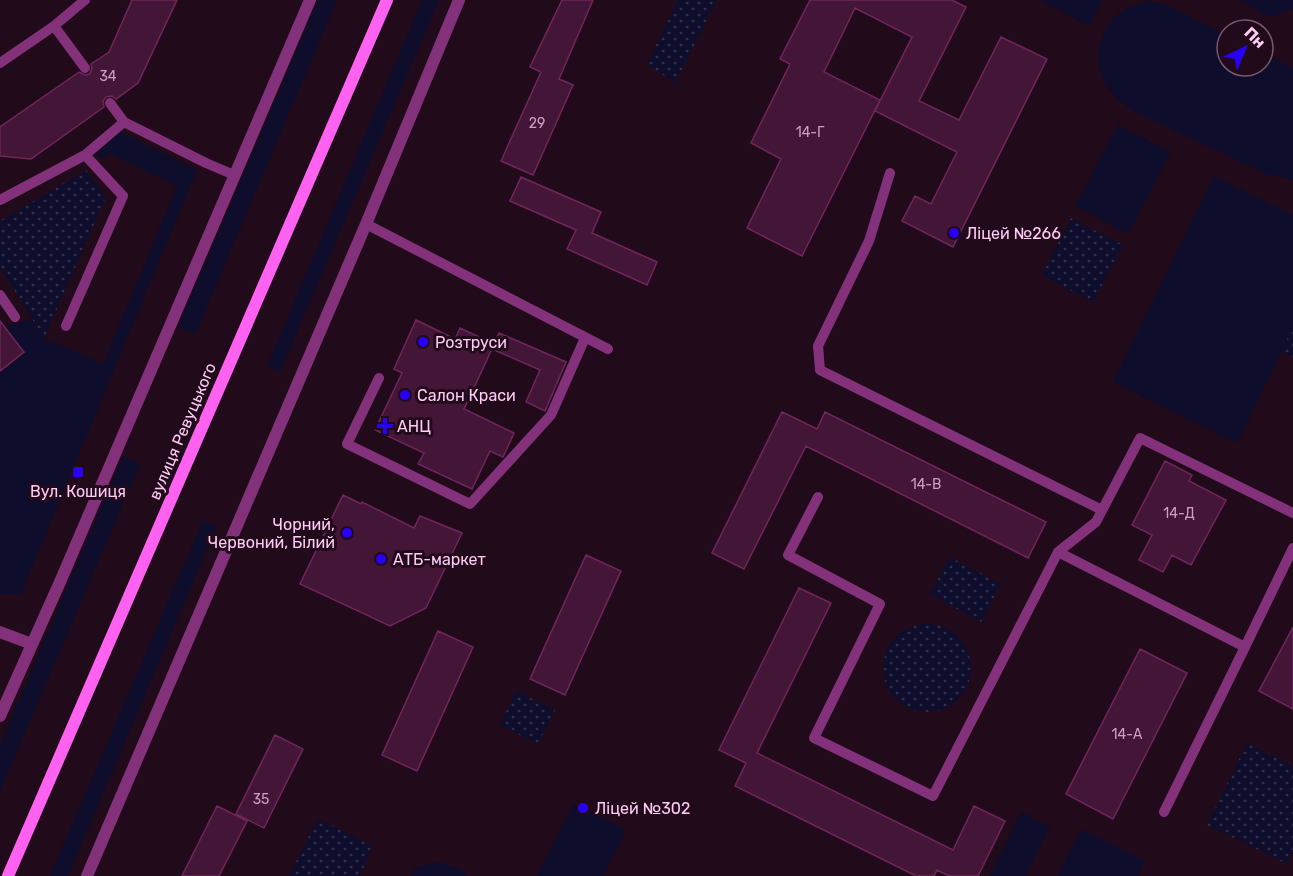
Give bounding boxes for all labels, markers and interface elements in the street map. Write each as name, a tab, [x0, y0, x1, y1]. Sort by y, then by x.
north arrow	[1215, 18, 1275, 78]
text: Пн	[1241, 23, 1270, 52]
house number: 34	[99, 68, 117, 85]
house number: 29	[529, 115, 545, 132]
house number: 14-Г	[796, 124, 825, 141]
place label: Ліцей №266	[966, 224, 1061, 243]
marker: Ліцей №266	[947, 226, 961, 240]
place label: Розтруси	[435, 333, 507, 352]
marker: Розтруси	[416, 335, 430, 349]
street label: вулиця Ревуцького	[145, 360, 220, 503]
place label: Салон Краси	[417, 386, 516, 405]
marker: Салон Краси	[398, 388, 412, 402]
place label: АНЦ	[397, 417, 431, 436]
marker: АНЦ	[378, 419, 392, 433]
marker: Вул. Кошиця	[71, 465, 85, 479]
house number: 14-В	[911, 476, 941, 493]
place label: Вул. Кошиця	[30, 482, 126, 501]
house number: 14-Д	[1163, 505, 1195, 522]
place label: Чорний, Червоний, Білий	[208, 515, 335, 552]
marker: Чорний, Червоний, Білий	[340, 526, 354, 540]
place label: АТБ-маркет	[393, 550, 486, 569]
marker: АТБ-маркет	[374, 552, 388, 566]
house number: 14-А	[1112, 726, 1143, 743]
house number: 35	[253, 791, 269, 808]
place label: Ліцей №302	[595, 799, 690, 818]
marker: Ліцей №302	[576, 801, 590, 815]

